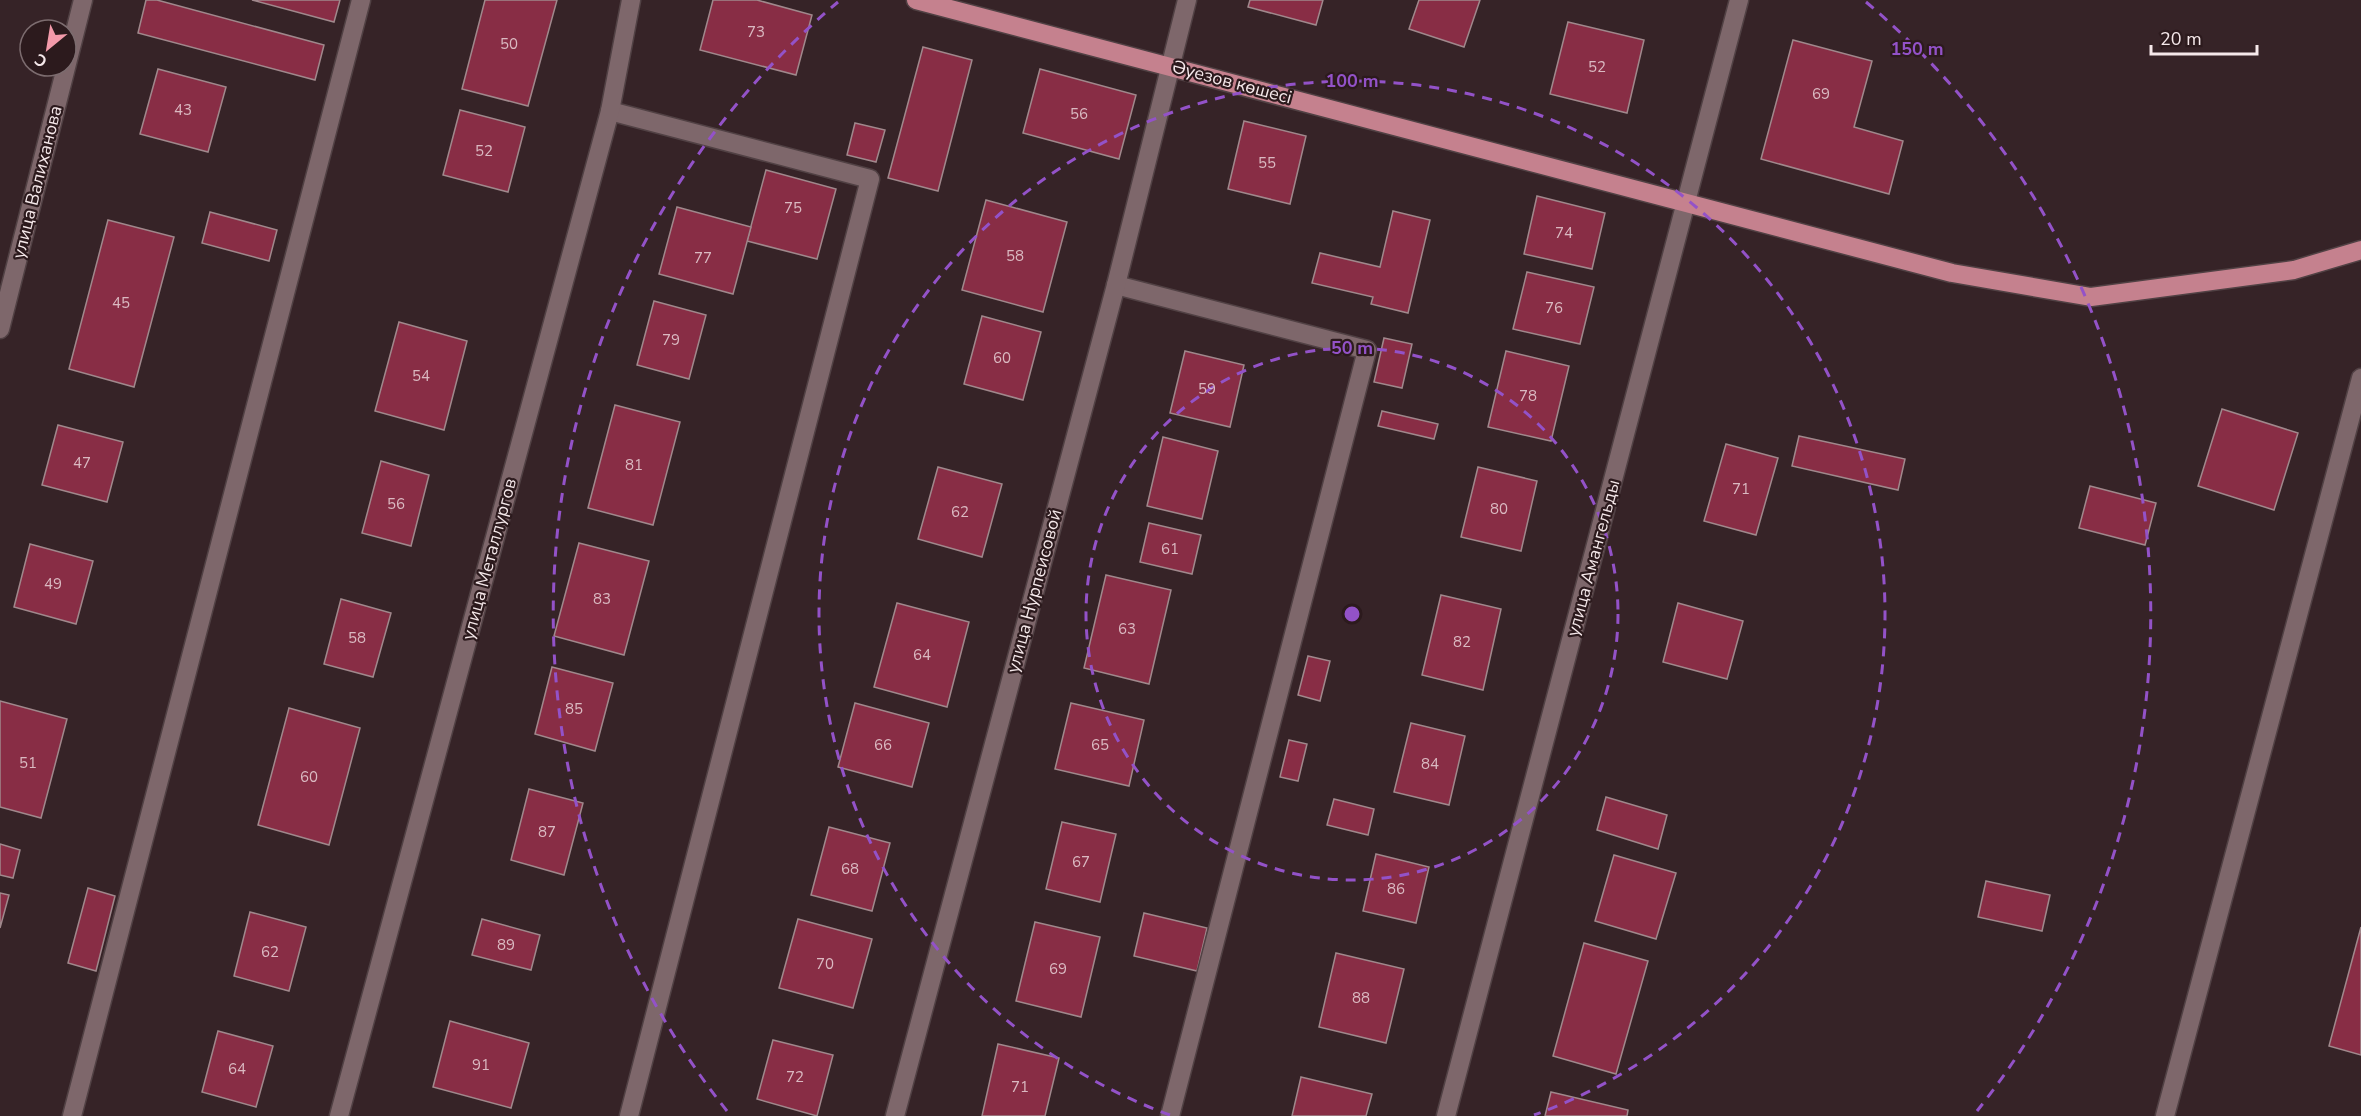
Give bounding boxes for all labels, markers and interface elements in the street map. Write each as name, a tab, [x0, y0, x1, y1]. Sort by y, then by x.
north arrow	[18, 18, 78, 78]
scale bar	[2151, 18, 2258, 56]
house number: 73	[747, 22, 765, 42]
text: 20 m	[2160, 27, 2202, 51]
house number: 50	[500, 34, 518, 54]
text: 150 m	[1890, 37, 1944, 61]
text: С	[31, 48, 51, 72]
street label: Әуезов көшесі	[1169, 54, 1295, 110]
house number: 52	[1588, 57, 1606, 77]
text: 100 m	[1325, 69, 1379, 93]
house number: 69	[1812, 84, 1830, 104]
house number: 43	[174, 100, 192, 120]
street label: улица Валиханова	[6, 103, 68, 261]
house number: 56	[1070, 104, 1088, 124]
house number: 52	[475, 141, 493, 161]
house number: 55	[1258, 153, 1276, 173]
house number: 75	[784, 198, 802, 218]
house number: 74	[1555, 223, 1573, 243]
house number: 58	[1006, 246, 1024, 266]
house number: 77	[694, 248, 712, 268]
house number: 45	[112, 293, 130, 313]
house number: 76	[1545, 298, 1563, 318]
house number: 79	[662, 330, 680, 350]
text: 50 m	[1331, 336, 1373, 360]
house number: 60	[993, 348, 1011, 368]
house number: 54	[412, 366, 430, 386]
house number: 59	[1198, 379, 1216, 399]
house number: 78	[1519, 386, 1537, 406]
house number: 47	[73, 453, 91, 473]
house number: 81	[625, 455, 643, 475]
street label: улица Металлургов	[456, 475, 522, 642]
street label: улица Амангельды	[1561, 477, 1625, 639]
house number: 71	[1732, 479, 1750, 499]
house number: 56	[387, 494, 405, 514]
house number: 80	[1490, 499, 1508, 519]
house number: 62	[951, 502, 969, 522]
street label: улица Нурпеисовой	[1001, 506, 1067, 676]
house number: 61	[1161, 539, 1179, 559]
house number: 49	[44, 574, 62, 594]
house number: 83	[593, 589, 611, 609]
centre of rings	[1342, 604, 1362, 624]
house number: 63	[1118, 619, 1136, 639]
house number: 58	[348, 628, 366, 648]
house number: 82	[1453, 632, 1471, 652]
house number: 64	[913, 645, 931, 665]
house number: 85	[565, 699, 583, 719]
house number: 66	[874, 735, 892, 755]
house number: 65	[1091, 735, 1109, 755]
house number: 51	[19, 753, 37, 773]
house number: 84	[1421, 754, 1439, 774]
house number: 60	[300, 767, 318, 787]
house number: 87	[538, 822, 556, 842]
house number: 67	[1072, 852, 1090, 872]
house number: 68	[841, 859, 859, 879]
house number: 86	[1387, 879, 1405, 899]
house number: 89	[497, 935, 515, 955]
house number: 62	[261, 942, 279, 962]
house number: 70	[816, 954, 834, 974]
house number: 69	[1049, 959, 1067, 979]
house number: 88	[1352, 988, 1370, 1008]
house number: 91	[472, 1055, 490, 1075]
house number: 64	[228, 1059, 246, 1079]
house number: 72	[786, 1067, 804, 1087]
house number: 71	[1011, 1077, 1029, 1097]

